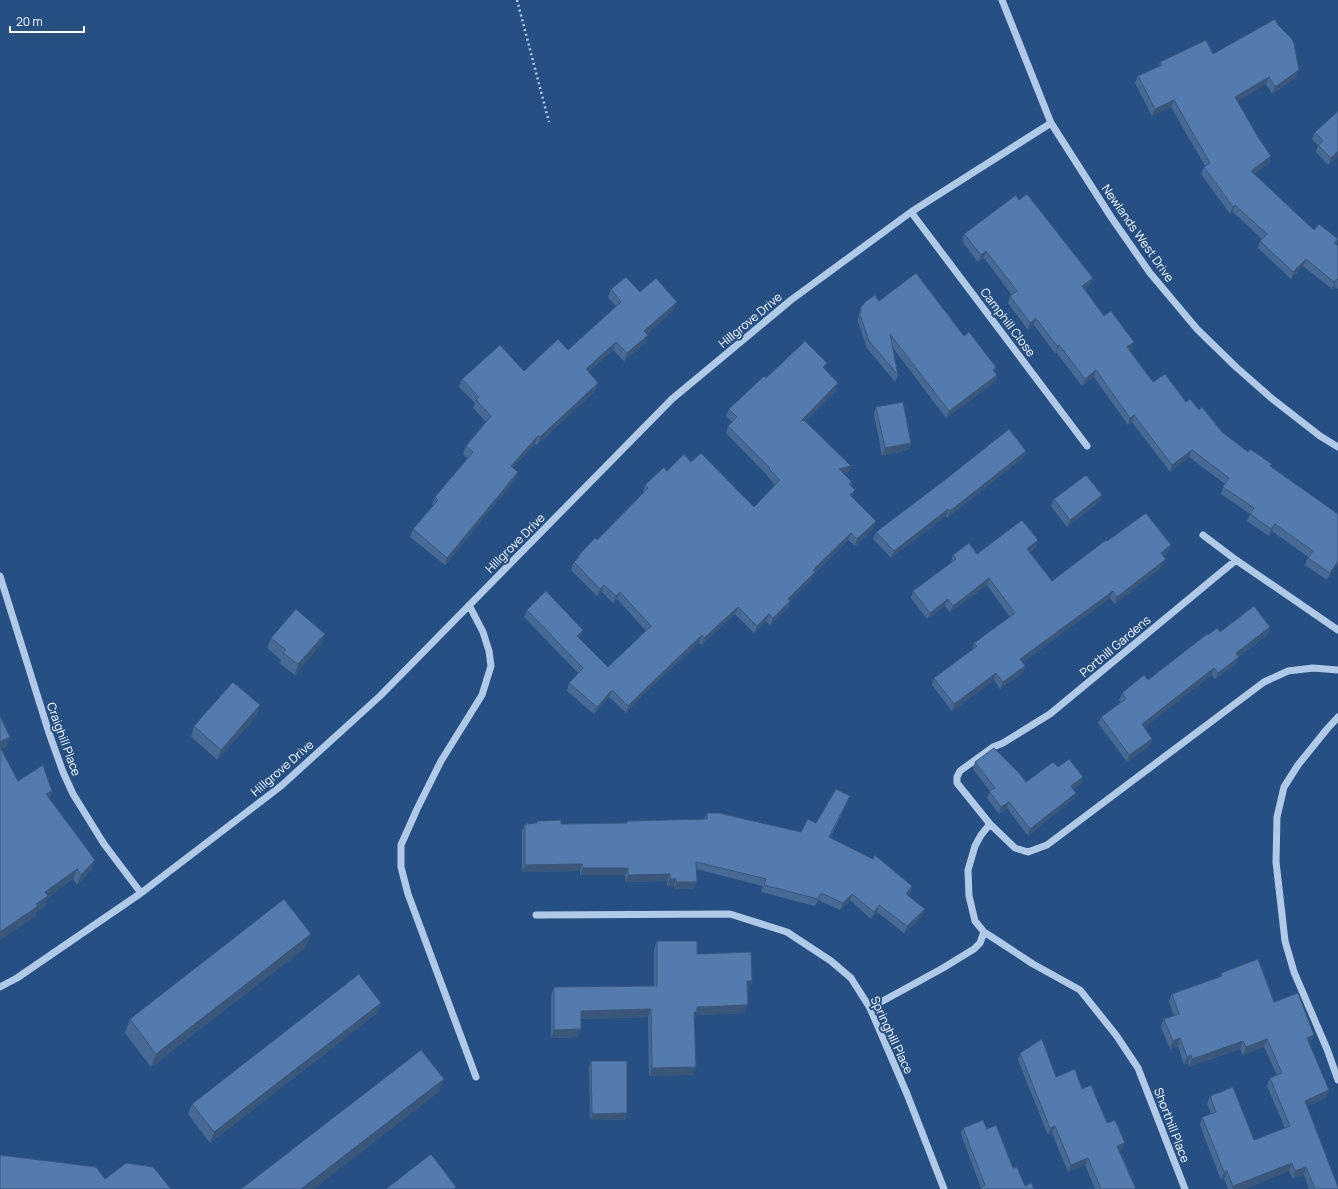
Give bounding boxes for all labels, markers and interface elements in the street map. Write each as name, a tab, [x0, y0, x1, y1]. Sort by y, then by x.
scale bar	[10, 8, 84, 34]
text: 20 m	[16, 13, 43, 30]
street label: Newlands West Drive	[1098, 181, 1178, 285]
street label: Camphill Close	[976, 284, 1040, 360]
street label: Hillgrove Drive	[715, 288, 785, 352]
street label: Hillgrove Drive	[481, 509, 549, 577]
street label: Porthill Gardens	[1076, 611, 1154, 681]
street label: Craighill Place	[43, 700, 85, 778]
street label: Hillgrove Drive	[247, 736, 317, 800]
street label: Springhill Place	[867, 993, 917, 1077]
street label: Shorthill Place	[1150, 1085, 1194, 1165]

